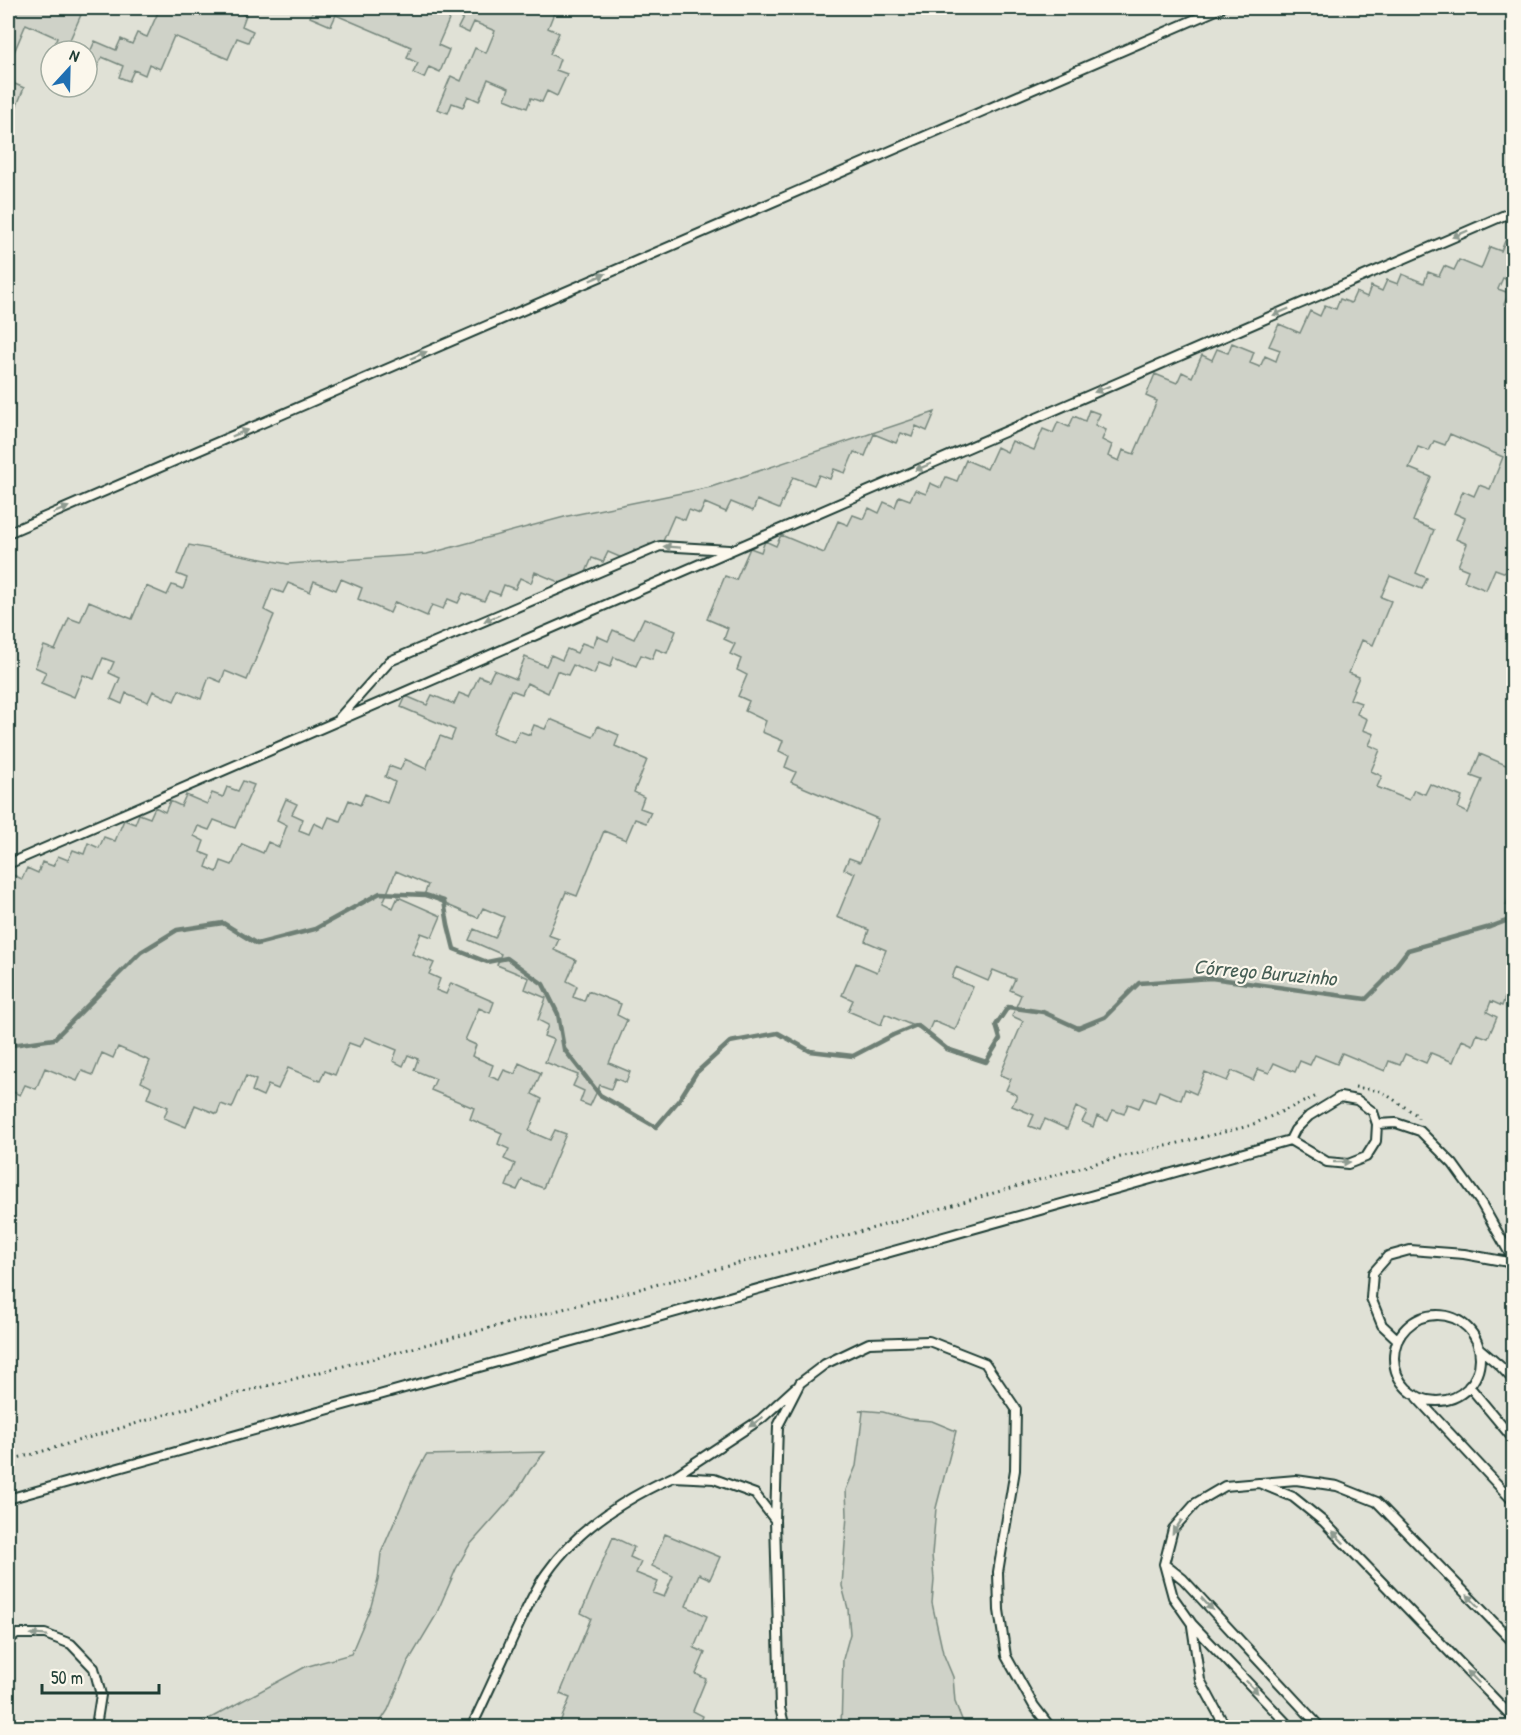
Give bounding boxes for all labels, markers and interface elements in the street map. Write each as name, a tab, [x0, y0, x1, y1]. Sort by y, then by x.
north arrow	[39, 39, 99, 99]
text: N	[67, 43, 83, 67]
one-way arrow	[1450, 229, 1468, 239]
one-way arrow	[589, 272, 607, 282]
one-way arrow	[1272, 307, 1290, 317]
one-way arrow	[410, 350, 428, 359]
one-way arrow	[1093, 385, 1111, 394]
one-way arrow	[231, 427, 249, 437]
one-way arrow	[914, 463, 932, 472]
one-way arrow	[53, 505, 71, 515]
one-way arrow	[663, 542, 682, 551]
one-way arrow	[483, 614, 501, 623]
water label: Córrego Buruzinho	[1192, 951, 1339, 993]
one-way arrow	[1333, 1157, 1352, 1167]
one-way arrow	[749, 1416, 765, 1428]
one-way arrow	[1171, 1518, 1183, 1534]
one-way arrow	[1331, 1530, 1345, 1544]
one-way arrow	[1466, 1594, 1480, 1608]
one-way arrow	[1199, 1597, 1213, 1611]
one-way arrow	[30, 1630, 49, 1640]
scale bar	[42, 1657, 159, 1695]
text: 50 m	[51, 1665, 83, 1690]
one-way arrow	[1466, 1670, 1480, 1685]
one-way arrow	[1245, 1680, 1259, 1694]

